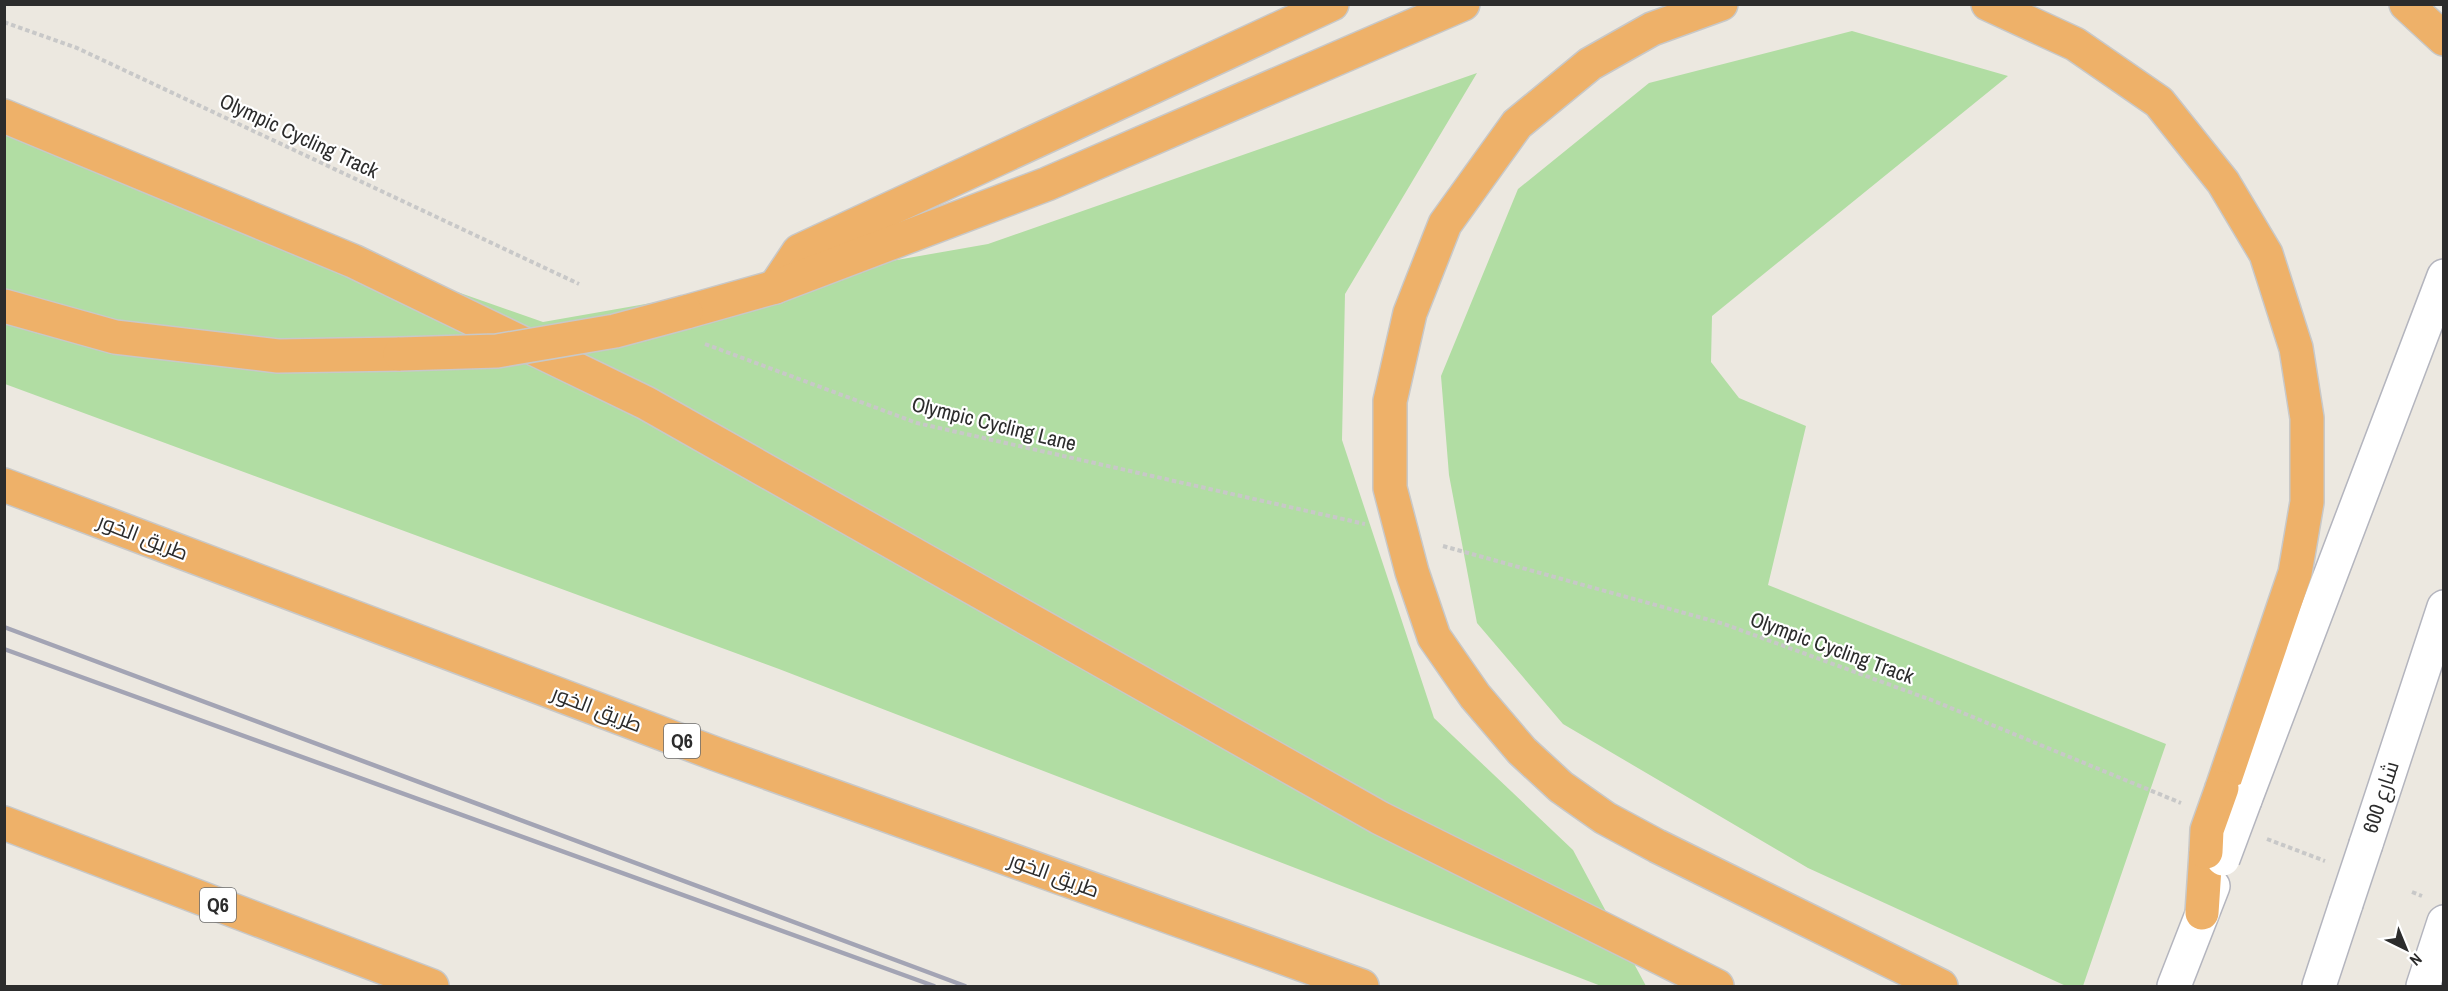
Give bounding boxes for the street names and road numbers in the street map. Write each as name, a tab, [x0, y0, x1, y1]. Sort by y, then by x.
street label: Olympic Cycling Track	[215, 86, 384, 185]
street label: Olympic Cycling Lane	[909, 389, 1079, 458]
street label: طريق الخور	[93, 506, 193, 567]
street label: Olympic Cycling Track	[1746, 604, 1918, 691]
street label: طريق الخور	[547, 678, 647, 739]
road number: Q6	[664, 724, 700, 758]
street label: شارع 600	[2355, 757, 2406, 837]
street label: طريق الخور	[1004, 844, 1104, 904]
road number: Q6	[200, 888, 236, 922]

